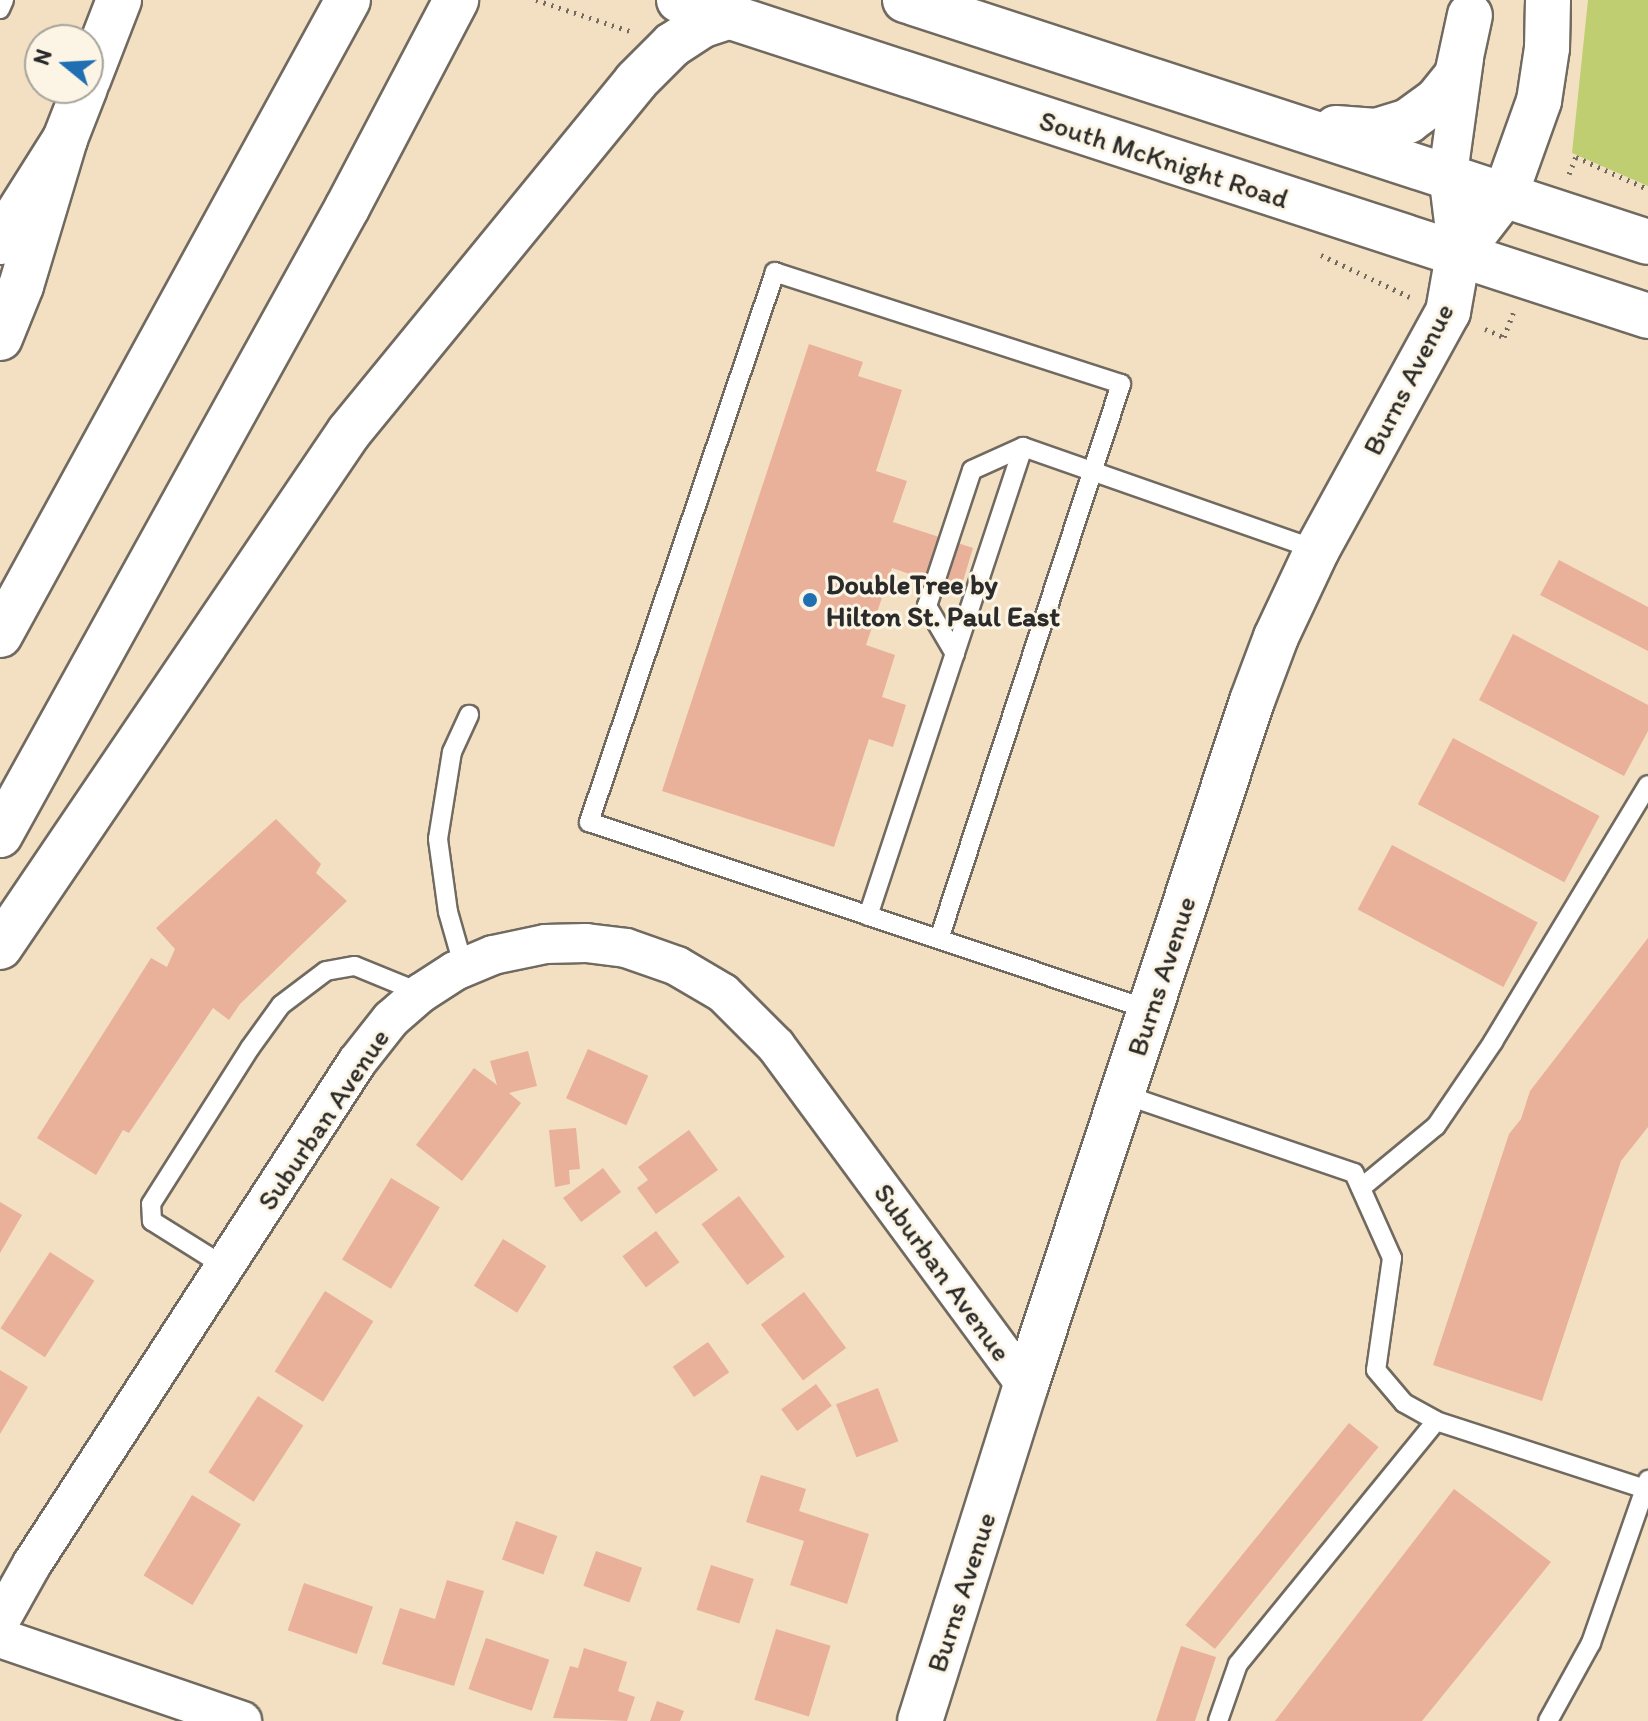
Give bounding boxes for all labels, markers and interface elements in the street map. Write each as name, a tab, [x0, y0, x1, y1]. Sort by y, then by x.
north arrow	[24, 24, 104, 104]
text: N	[27, 46, 58, 68]
street label: South McKnight Road	[1036, 103, 1292, 215]
street label: Burns Avenue	[1355, 297, 1461, 461]
place label: DoubleTree by Hilton St. Paul East	[826, 567, 1059, 633]
marker: DoubleTree by Hilton St. Paul East	[801, 591, 819, 609]
street label: Burns Avenue	[1119, 892, 1203, 1060]
street label: Suburban Avenue	[250, 1022, 396, 1216]
street label: Suburban Avenue	[868, 1177, 1018, 1367]
street label: Burns Avenue	[919, 1508, 1003, 1676]

